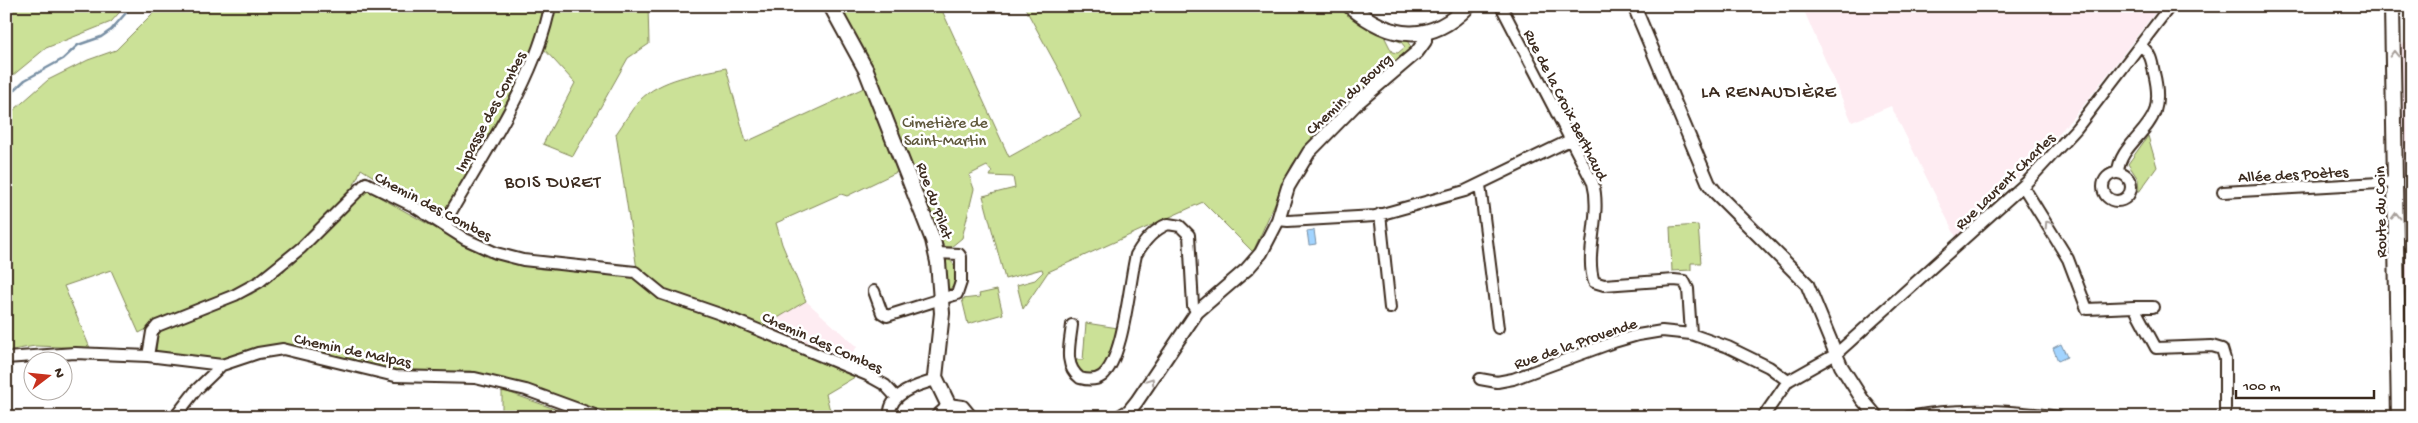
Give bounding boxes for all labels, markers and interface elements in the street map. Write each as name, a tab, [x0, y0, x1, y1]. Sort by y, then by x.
street label: Rue de la Croix Berthaud	[1518, 27, 1611, 186]
street label: Impasse des Combes	[452, 48, 532, 176]
one-way arrow	[2389, 50, 2399, 58]
street label: Chemin du Bourg	[1303, 51, 1398, 140]
district label: LA RENAUDIÈRE	[1701, 83, 1837, 104]
park label: Cimetière de Saint-Martin	[902, 115, 988, 152]
street label: Rue Laurent Charles	[1953, 129, 2061, 235]
street label: Rue du Pilat	[910, 160, 956, 243]
street label: Allée des Poètes	[2238, 164, 2350, 189]
street label: Route du Coin	[2372, 166, 2393, 258]
street label: Chemin des Combes	[371, 169, 495, 248]
district label: BOIS DURET	[504, 173, 601, 194]
one-way arrow	[2391, 212, 2402, 220]
one-way arrow	[2045, 221, 2054, 230]
street label: Chemin des Combes	[758, 309, 886, 380]
street label: Rue de la Provende	[1512, 315, 1641, 375]
street label: Chemin de Malpas	[292, 331, 414, 374]
north arrow	[22, 350, 72, 400]
text: N	[49, 366, 68, 380]
scale bar	[2236, 368, 2373, 400]
one-way arrow	[1145, 377, 1154, 387]
text: 100 m	[2242, 378, 2281, 396]

